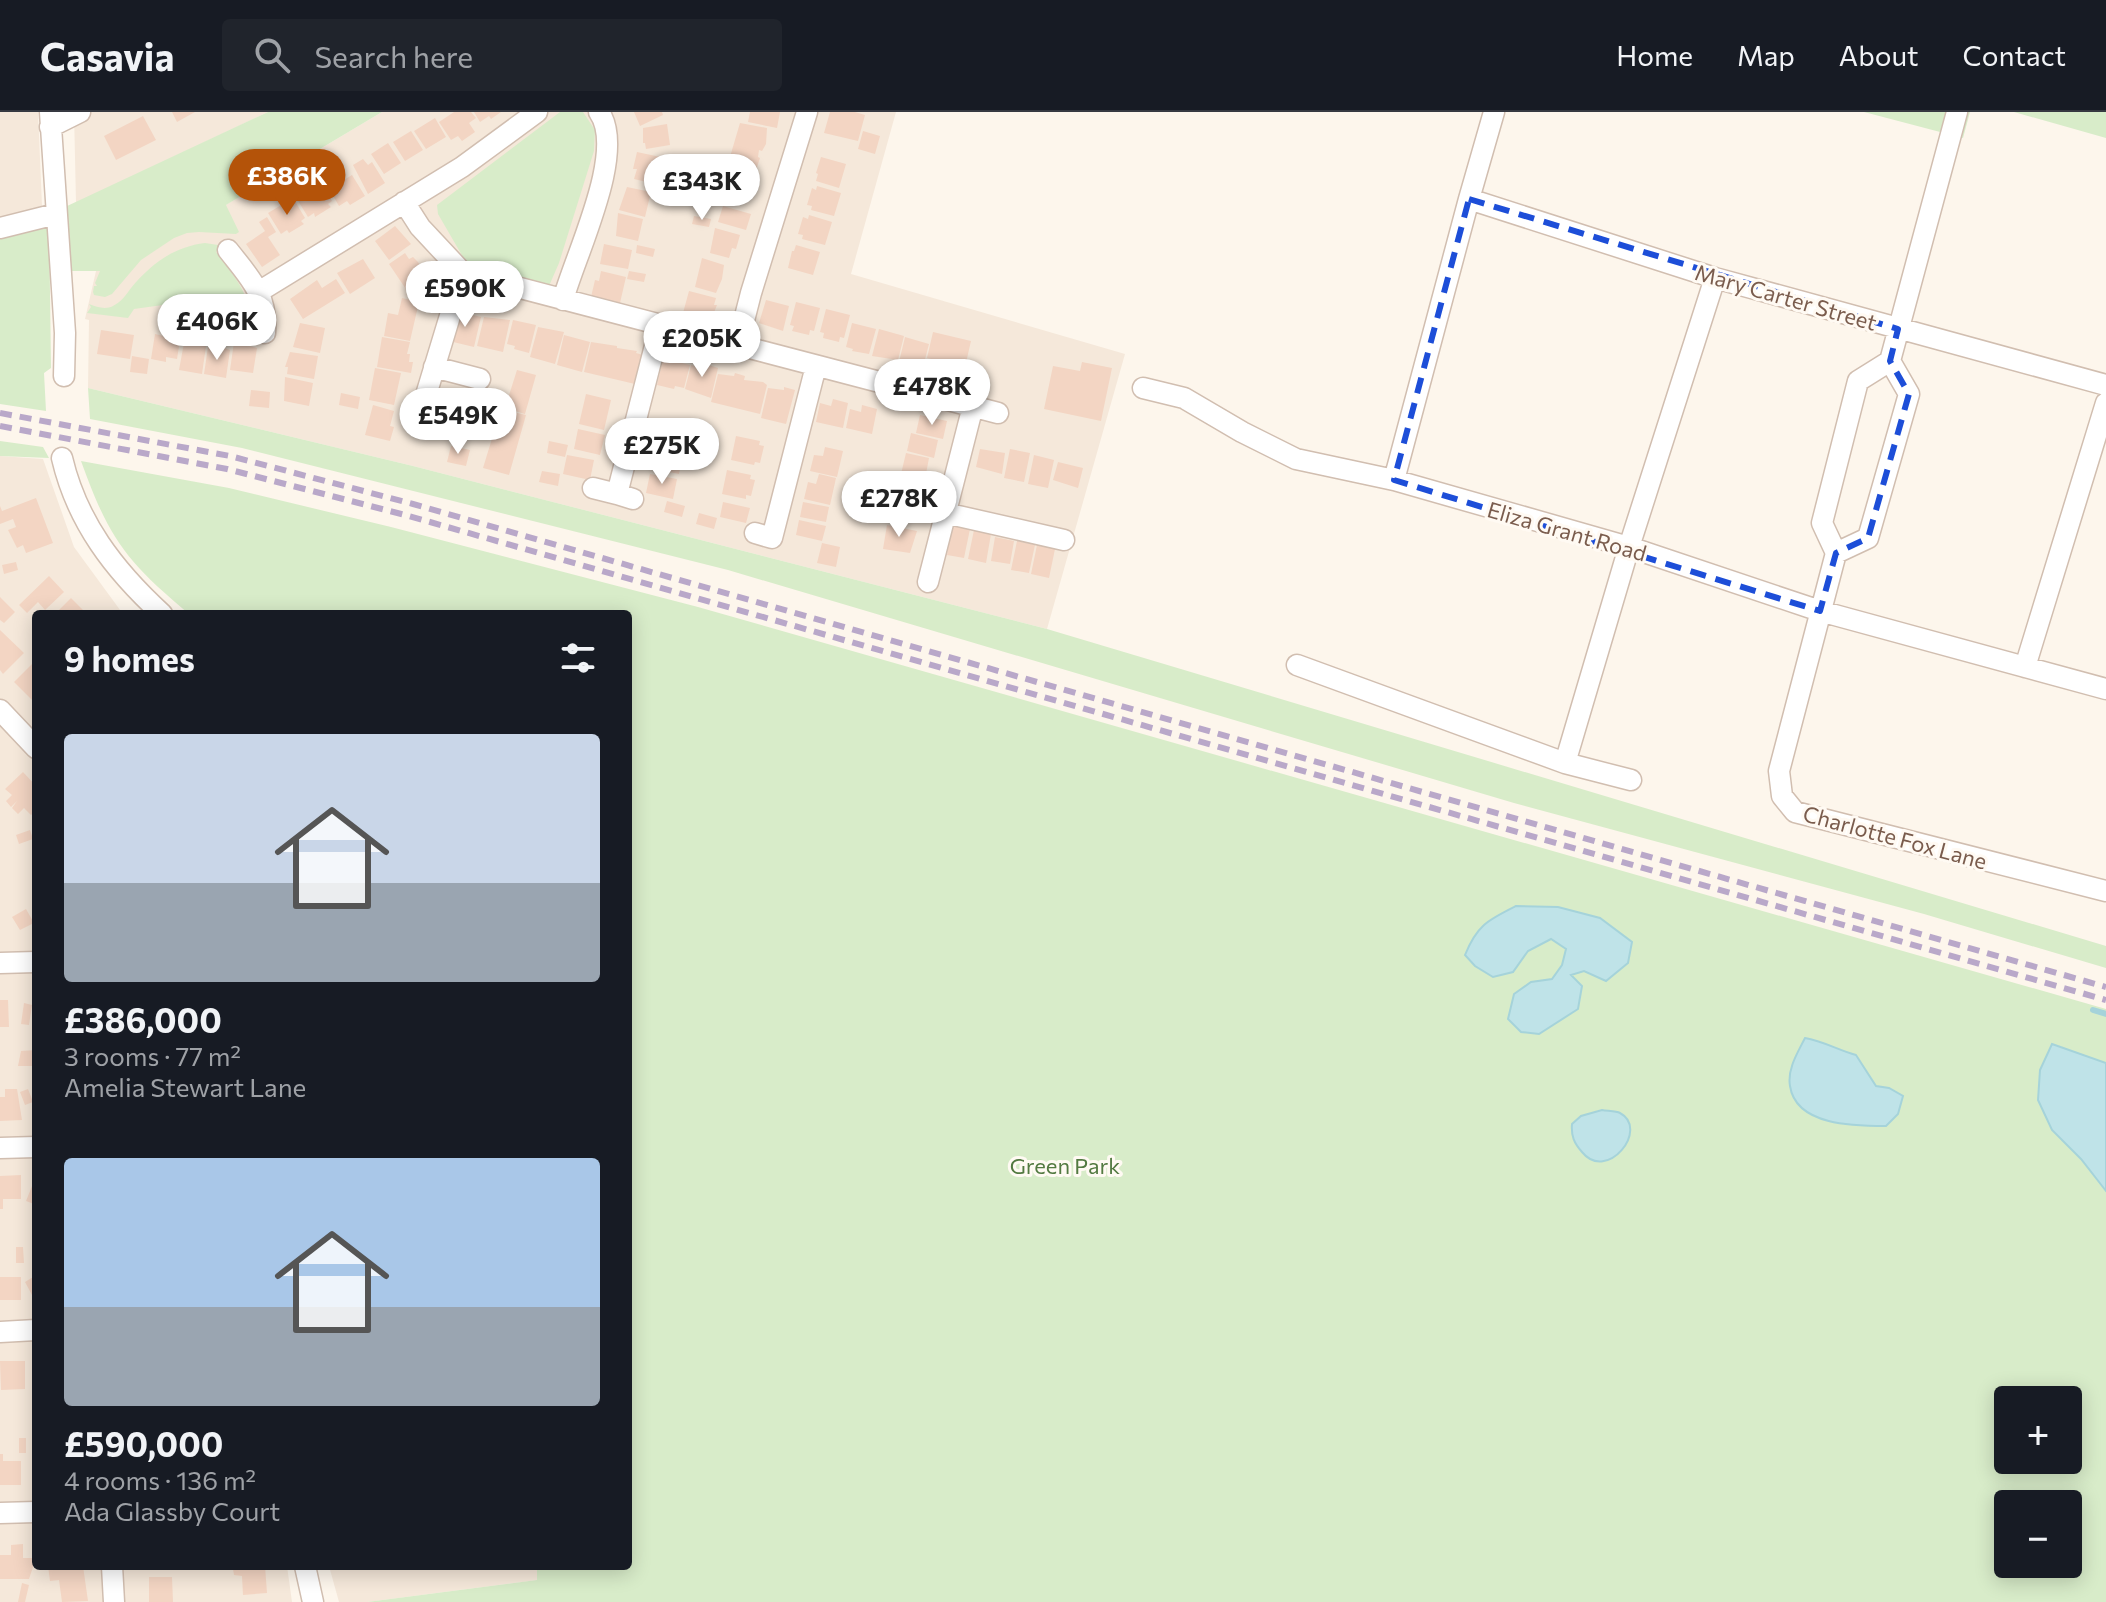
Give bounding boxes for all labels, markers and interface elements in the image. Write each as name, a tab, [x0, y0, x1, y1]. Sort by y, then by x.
search box	[222, 19, 782, 91]
text: Casavia	[40, 32, 174, 79]
icon: search	[250, 33, 294, 77]
text: Search here	[314, 37, 473, 74]
text: Home	[1616, 38, 1693, 72]
text: Map	[1737, 38, 1795, 72]
text: About	[1839, 38, 1919, 72]
text: Contact	[1963, 38, 2066, 72]
pin: £386K	[231, 149, 343, 217]
pin: £343K	[646, 154, 758, 222]
text: £386K	[246, 159, 328, 190]
text: £343K	[662, 164, 742, 195]
street label: Mary Carter Street	[1692, 258, 1880, 336]
pin: £590K	[409, 261, 521, 329]
text: £590K	[424, 271, 506, 302]
pin: £406K	[161, 294, 273, 362]
text: £406K	[175, 304, 259, 335]
pin: £205K	[646, 311, 758, 379]
text: £205K	[662, 321, 743, 352]
pin: £478K	[876, 359, 988, 427]
text: £478K	[892, 369, 972, 400]
pin: £549K	[402, 388, 514, 456]
text: £549K	[417, 398, 499, 429]
pin: £275K	[606, 418, 718, 486]
text: £275K	[623, 428, 701, 459]
pin: £278K	[843, 471, 955, 539]
text: £278K	[860, 481, 938, 512]
street label: Eliza Grant Road	[1484, 495, 1650, 567]
icon: filters	[556, 636, 600, 680]
text: 9 homes	[64, 637, 195, 679]
icon: home	[260, 786, 404, 930]
street label: Charlotte Fox Lane	[1800, 799, 1990, 875]
text: £386,000	[64, 998, 222, 1040]
text: 3 rooms · 77 m²	[64, 1040, 241, 1071]
text: Amelia Stewart Lane	[64, 1071, 306, 1102]
park label: Green Park	[1010, 1152, 1120, 1179]
icon: home	[260, 1210, 404, 1354]
map controls	[1994, 1386, 2082, 1578]
button: +	[1994, 1386, 2082, 1474]
text: £590,000	[64, 1422, 223, 1464]
text: 4 rooms · 136 m²	[64, 1464, 256, 1495]
button: −	[1994, 1490, 2082, 1578]
text: Ada Glassby Court	[64, 1495, 280, 1526]

